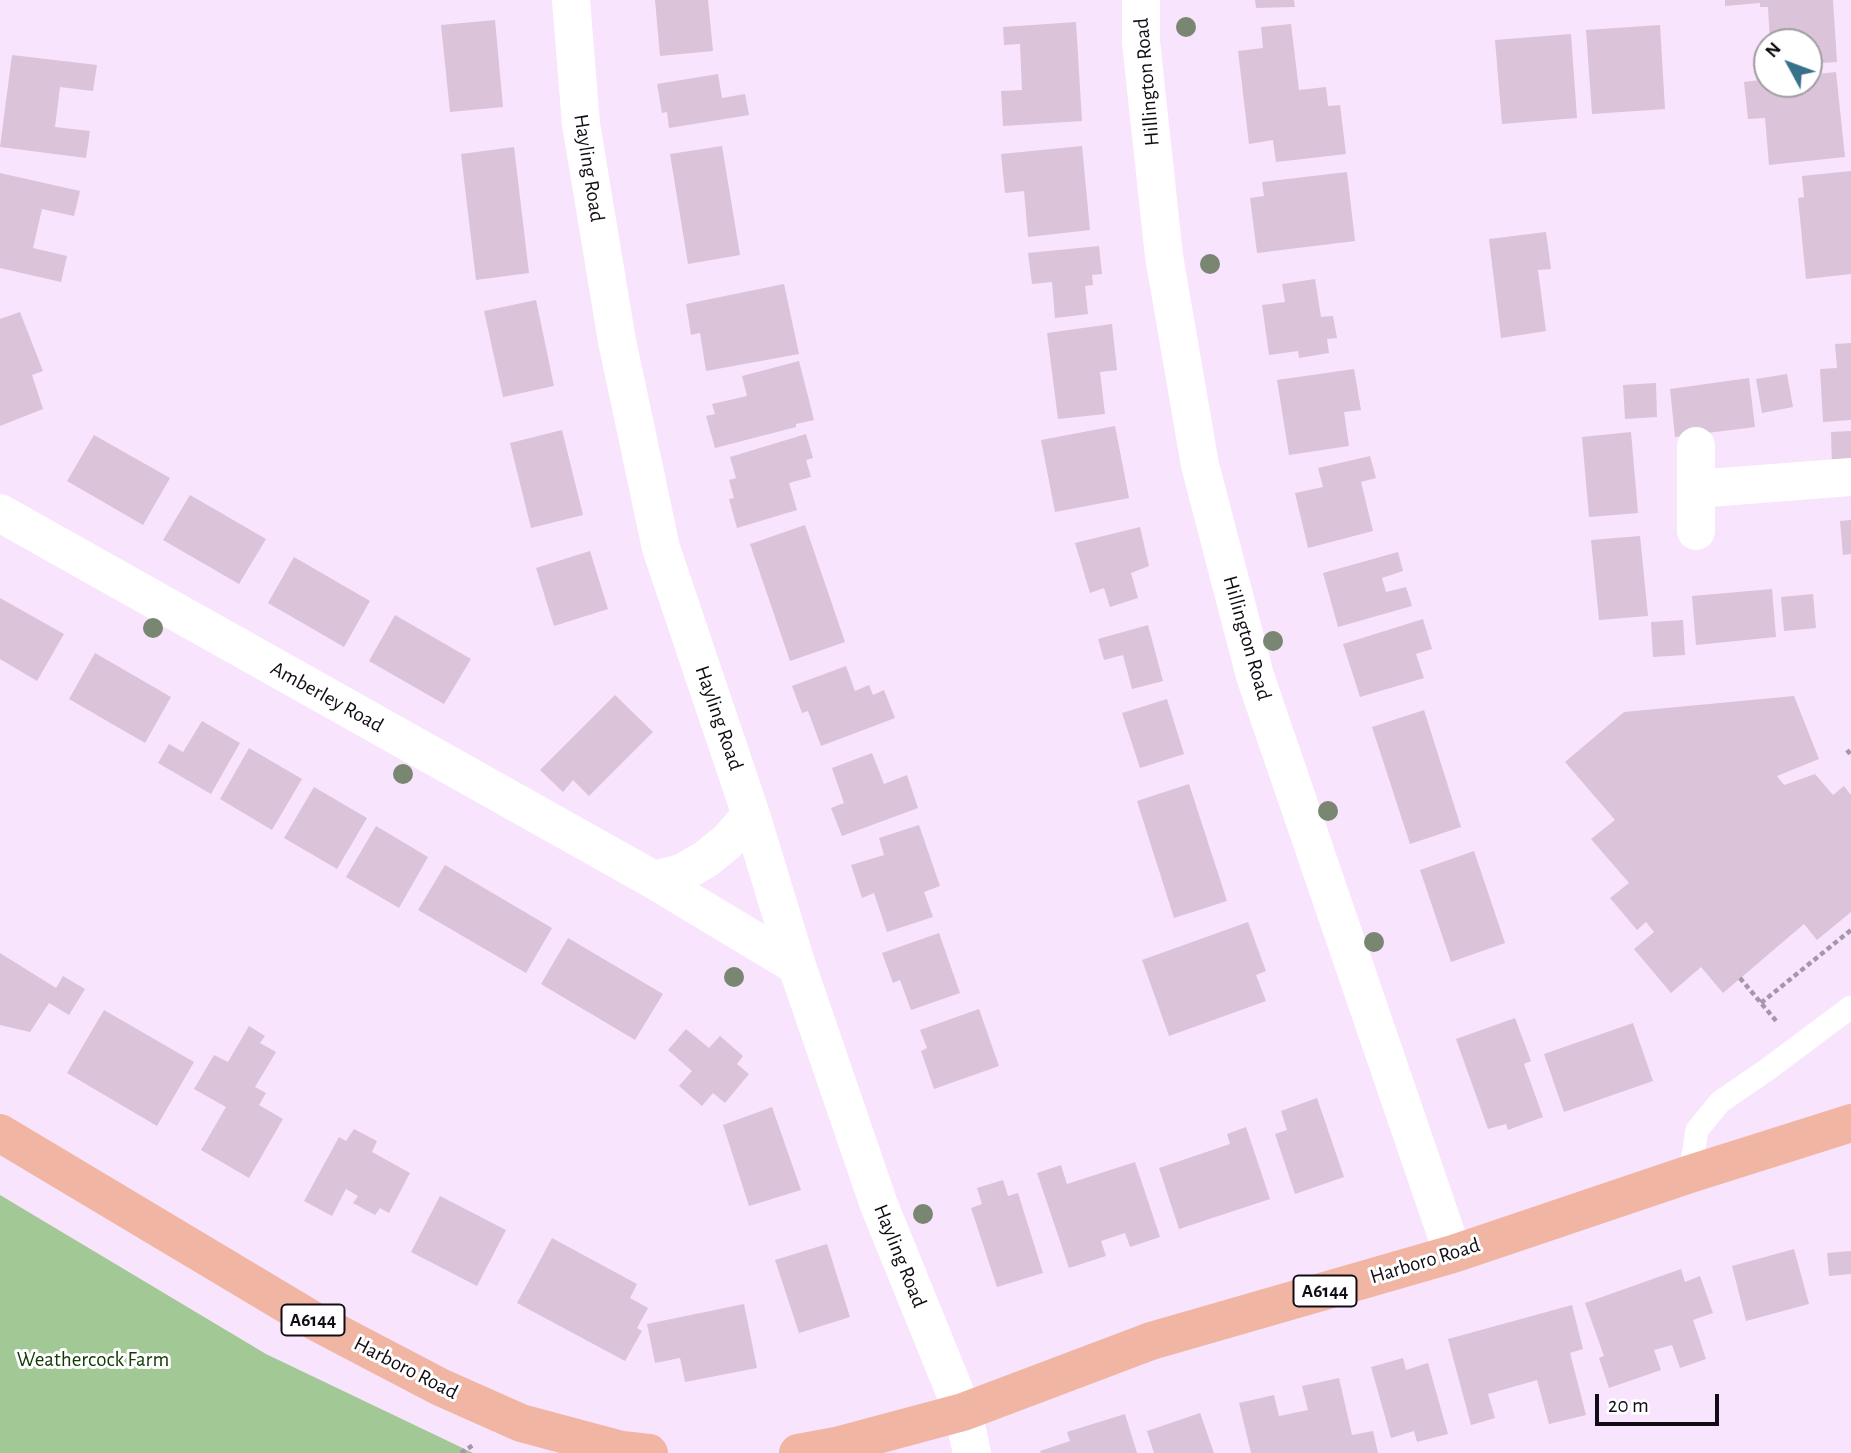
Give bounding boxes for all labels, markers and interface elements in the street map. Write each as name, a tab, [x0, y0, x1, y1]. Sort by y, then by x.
street label: Hillington Road	[1129, 17, 1165, 147]
north arrow	[1753, 28, 1823, 98]
text: N	[1762, 39, 1785, 61]
street label: Hayling Road	[568, 112, 610, 224]
street label: Hillington Road	[1217, 573, 1277, 703]
street label: Amberley Road	[266, 656, 388, 738]
street label: Hayling Road	[689, 662, 749, 774]
street label: Hayling Road	[868, 1201, 932, 1311]
street label: Harboro Road	[1367, 1232, 1483, 1290]
road number: A6144	[1294, 1275, 1356, 1306]
road number: A6144	[282, 1304, 344, 1336]
street label: Harboro Road	[350, 1331, 462, 1405]
park label: Weathercock Farm	[17, 1347, 169, 1373]
scale bar	[1599, 1380, 1723, 1424]
text: 20 m	[1608, 1395, 1649, 1416]

